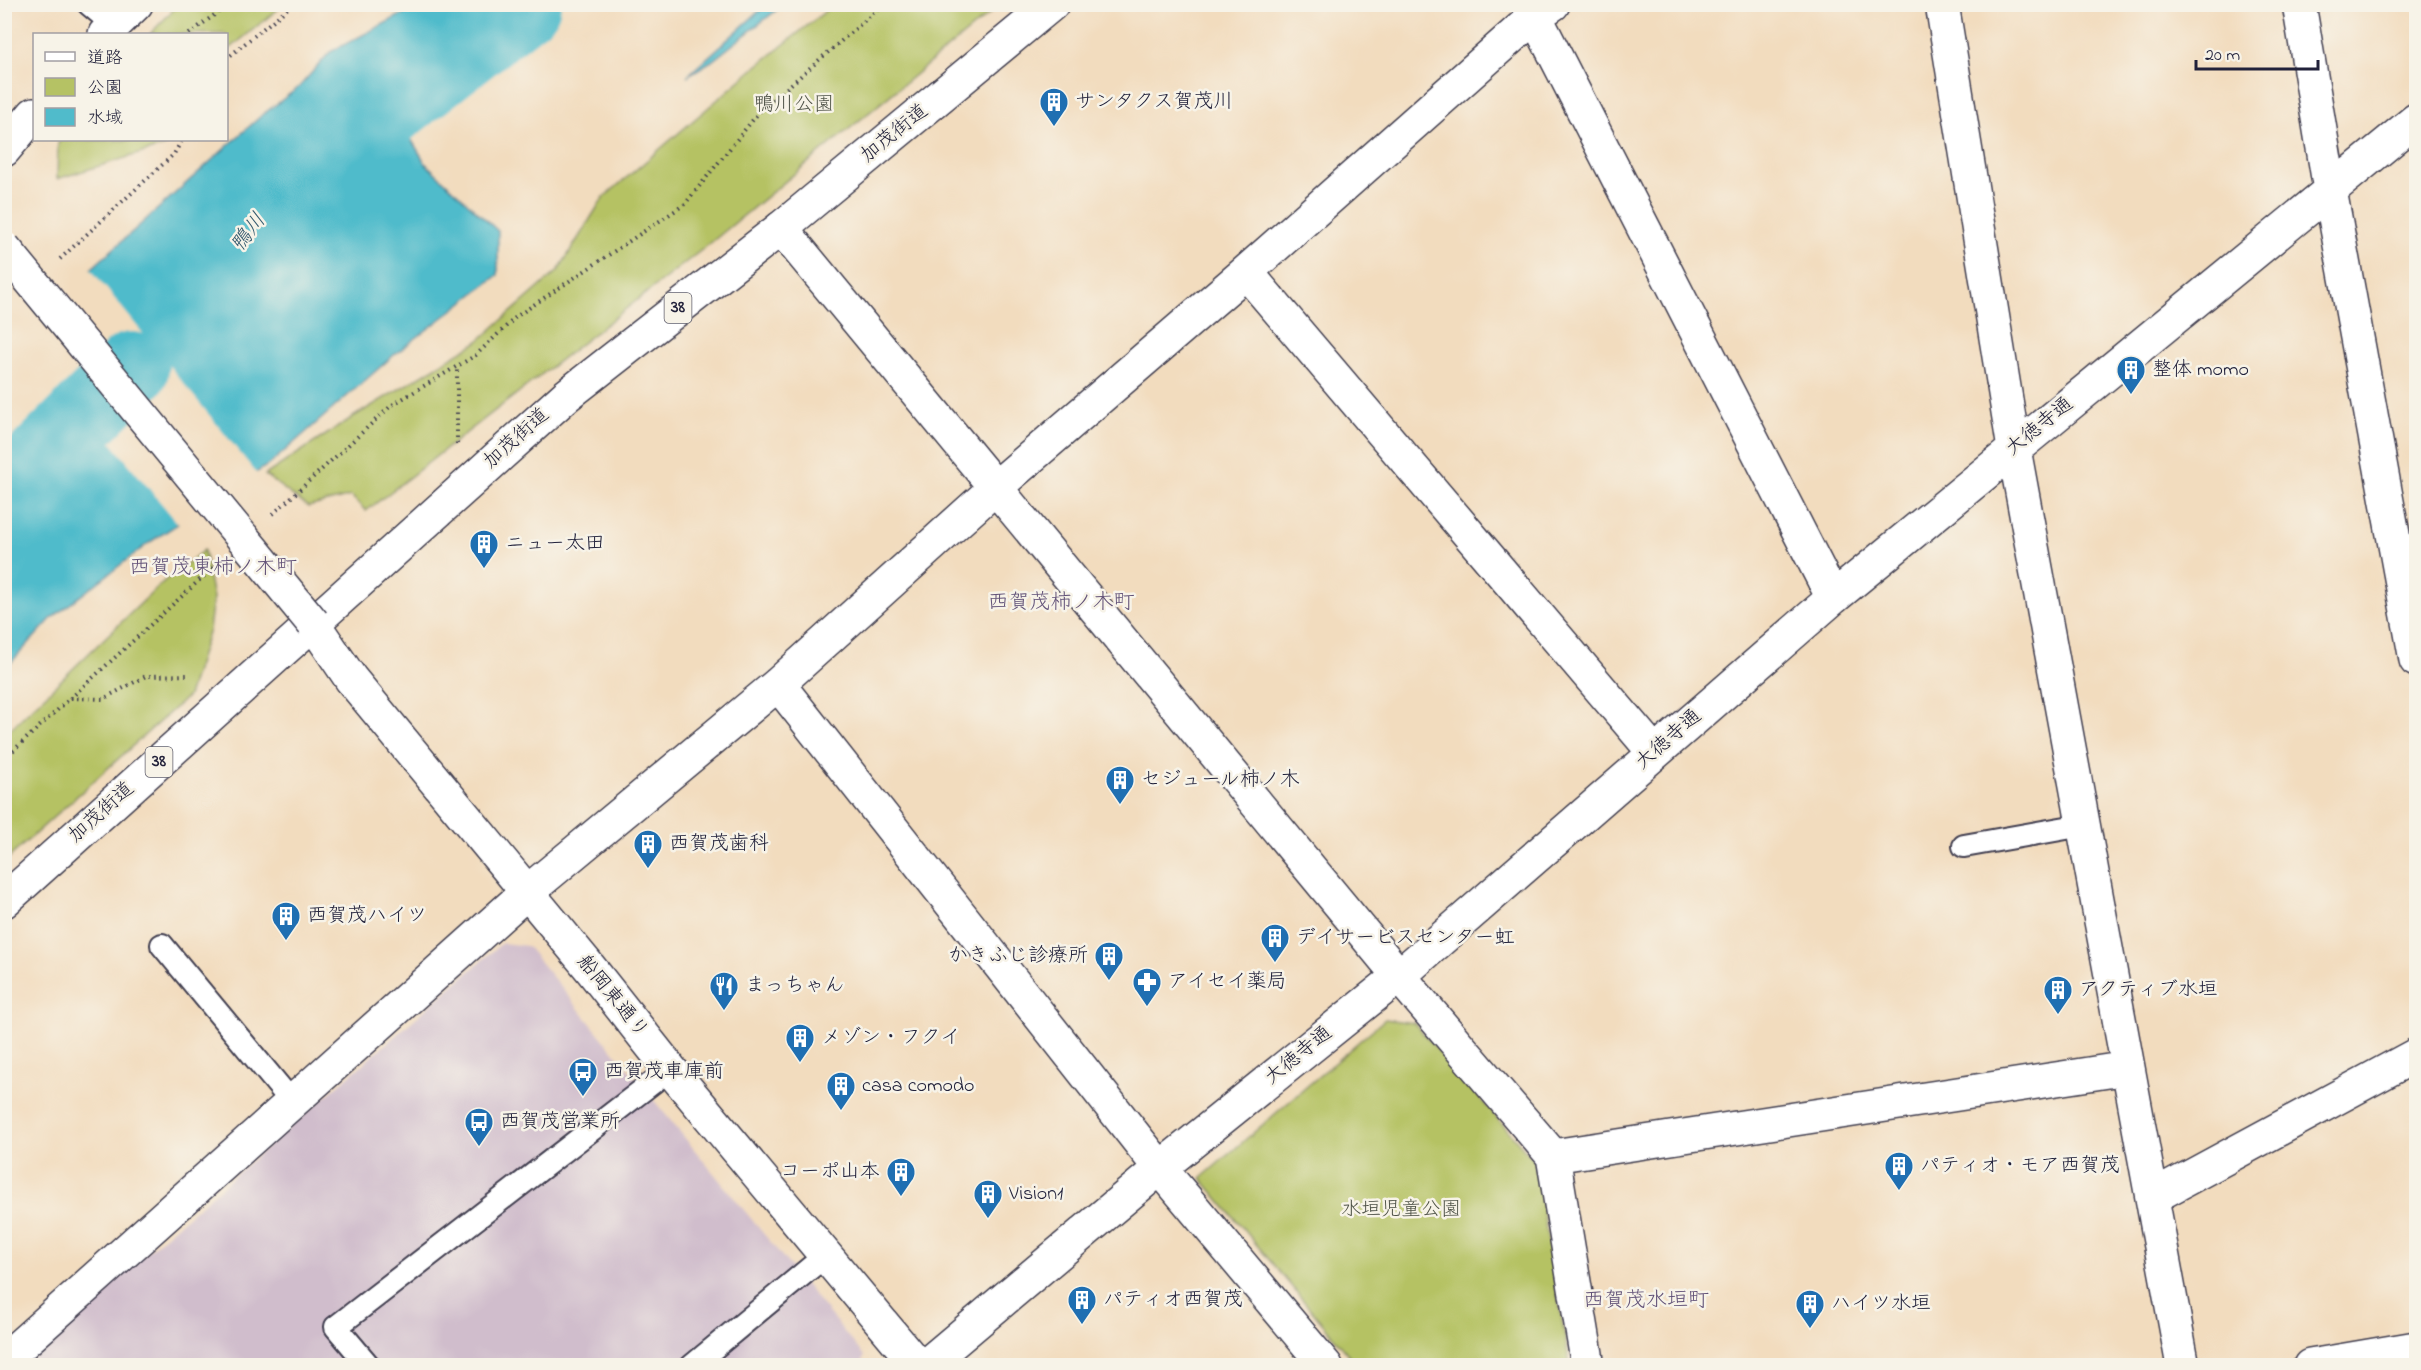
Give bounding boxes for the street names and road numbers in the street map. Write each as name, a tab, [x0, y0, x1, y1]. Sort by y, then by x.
street label: 加茂街道	[855, 98, 935, 170]
road number: 38	[664, 293, 692, 323]
street label: 大徳寺通	[2000, 391, 2080, 463]
street label: 加茂街道	[478, 401, 556, 477]
street label: 大徳寺通	[1629, 703, 1709, 777]
road number: 38	[146, 747, 172, 777]
street label: 加茂街道	[63, 775, 141, 851]
street label: 船岡東通り	[569, 949, 655, 1045]
street label: 大徳寺通	[1259, 1020, 1339, 1092]

